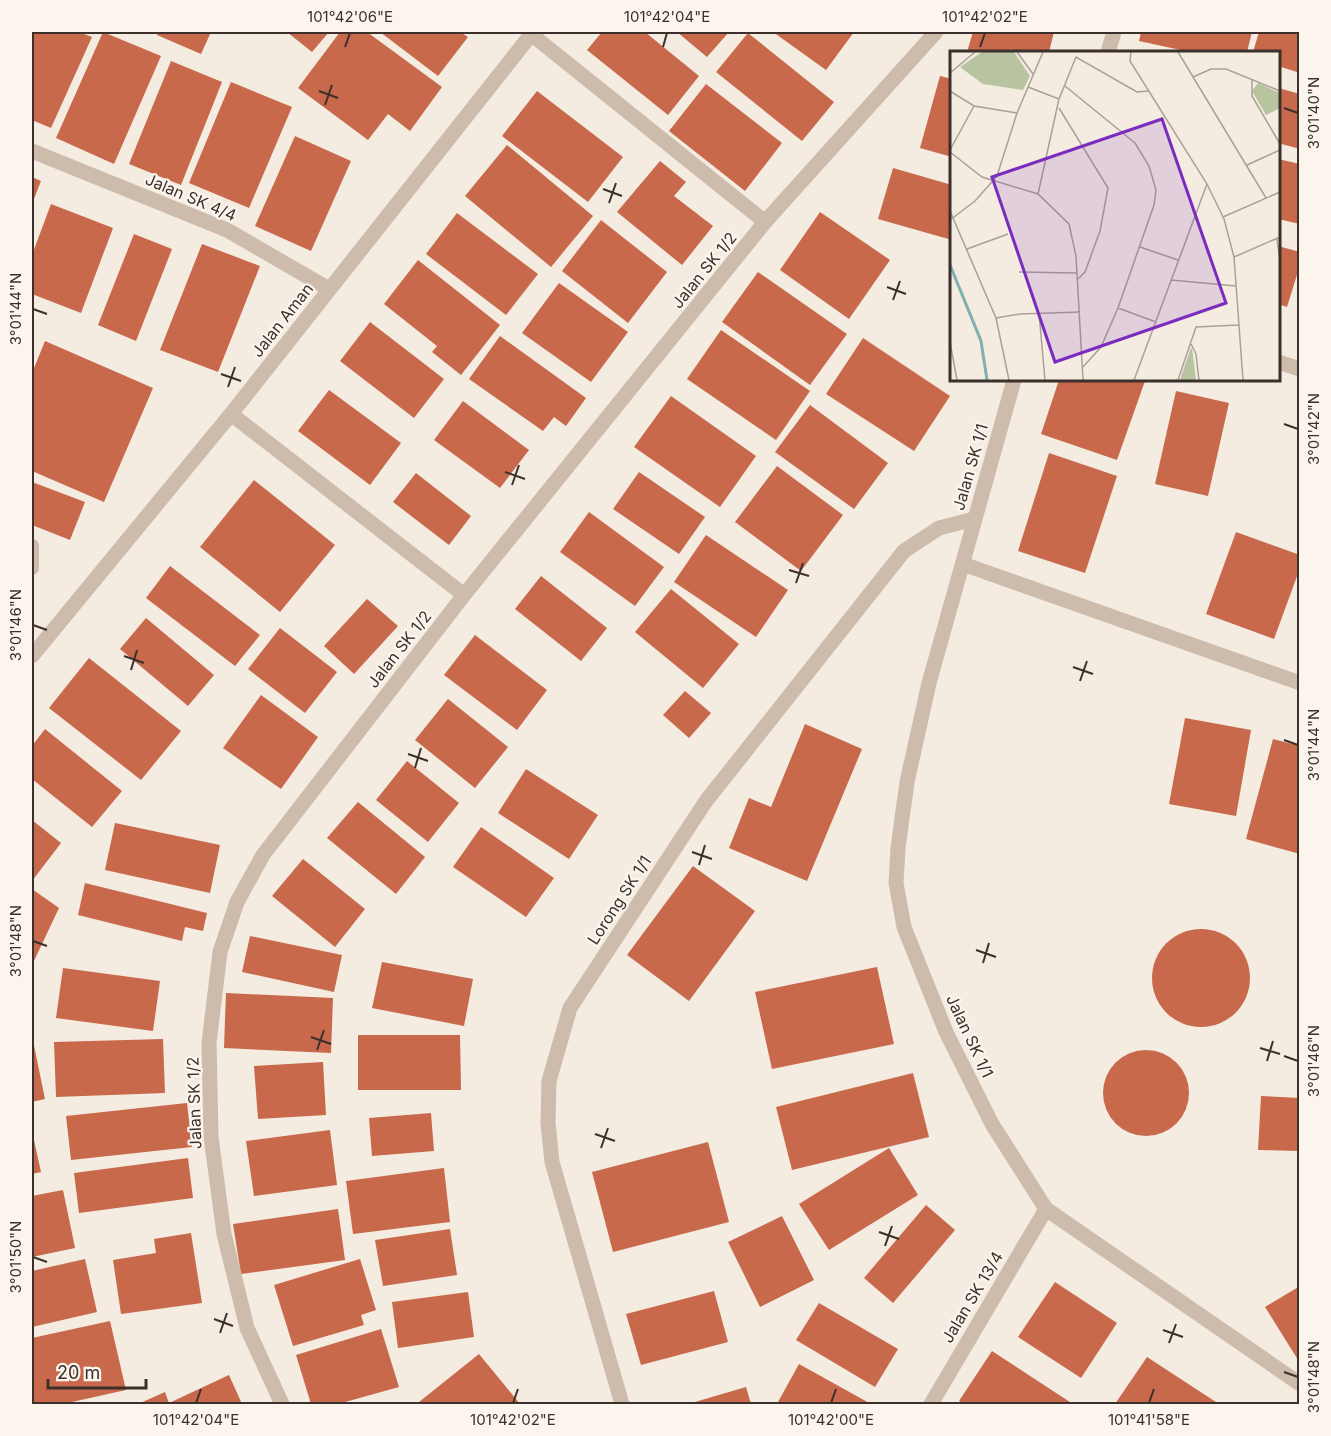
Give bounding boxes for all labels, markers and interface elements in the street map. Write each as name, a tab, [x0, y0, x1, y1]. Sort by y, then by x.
text: 101°42'06"E	[307, 7, 393, 26]
text: 101°42'04"E	[624, 7, 710, 26]
text: 101°42'02"E	[942, 7, 1028, 26]
inset map	[950, 51, 1280, 381]
text: 3°01'40"N	[1304, 77, 1323, 149]
street label: Jalan SK 4/4	[142, 169, 240, 225]
street label: Jalan SK 1/2	[667, 228, 741, 312]
text: 3°01'44"N	[6, 273, 25, 345]
street label: Jalan Aman	[247, 279, 317, 361]
text: 3°01'42"N	[1304, 393, 1323, 465]
street label: Jalan SK 1/1	[948, 421, 992, 513]
text: 3°01'46"N	[6, 589, 25, 661]
street label: Jalan SK 1/2	[363, 606, 435, 692]
text: 3°01'44"N	[1304, 709, 1323, 781]
street label: Lorong SK 1/1	[583, 852, 655, 948]
text: 3°01'48"N	[6, 905, 25, 977]
street label: Jalan SK 1/1	[942, 991, 998, 1081]
text: 3°01'46"N	[1304, 1025, 1323, 1097]
street label: Jalan SK 1/2	[182, 1056, 206, 1150]
text: 3°01'50"N	[6, 1221, 25, 1293]
street label: Jalan SK 13/4	[937, 1248, 1007, 1346]
text: 3°01'48"N	[1304, 1341, 1323, 1413]
scale bar	[48, 1352, 146, 1390]
text: 20 m	[57, 1362, 100, 1383]
text: 101°42'04"E	[153, 1410, 239, 1429]
text: 101°42'02"E	[470, 1410, 556, 1429]
text: 101°42'00"E	[788, 1410, 874, 1429]
text: 101°41'58"E	[1108, 1410, 1190, 1429]

